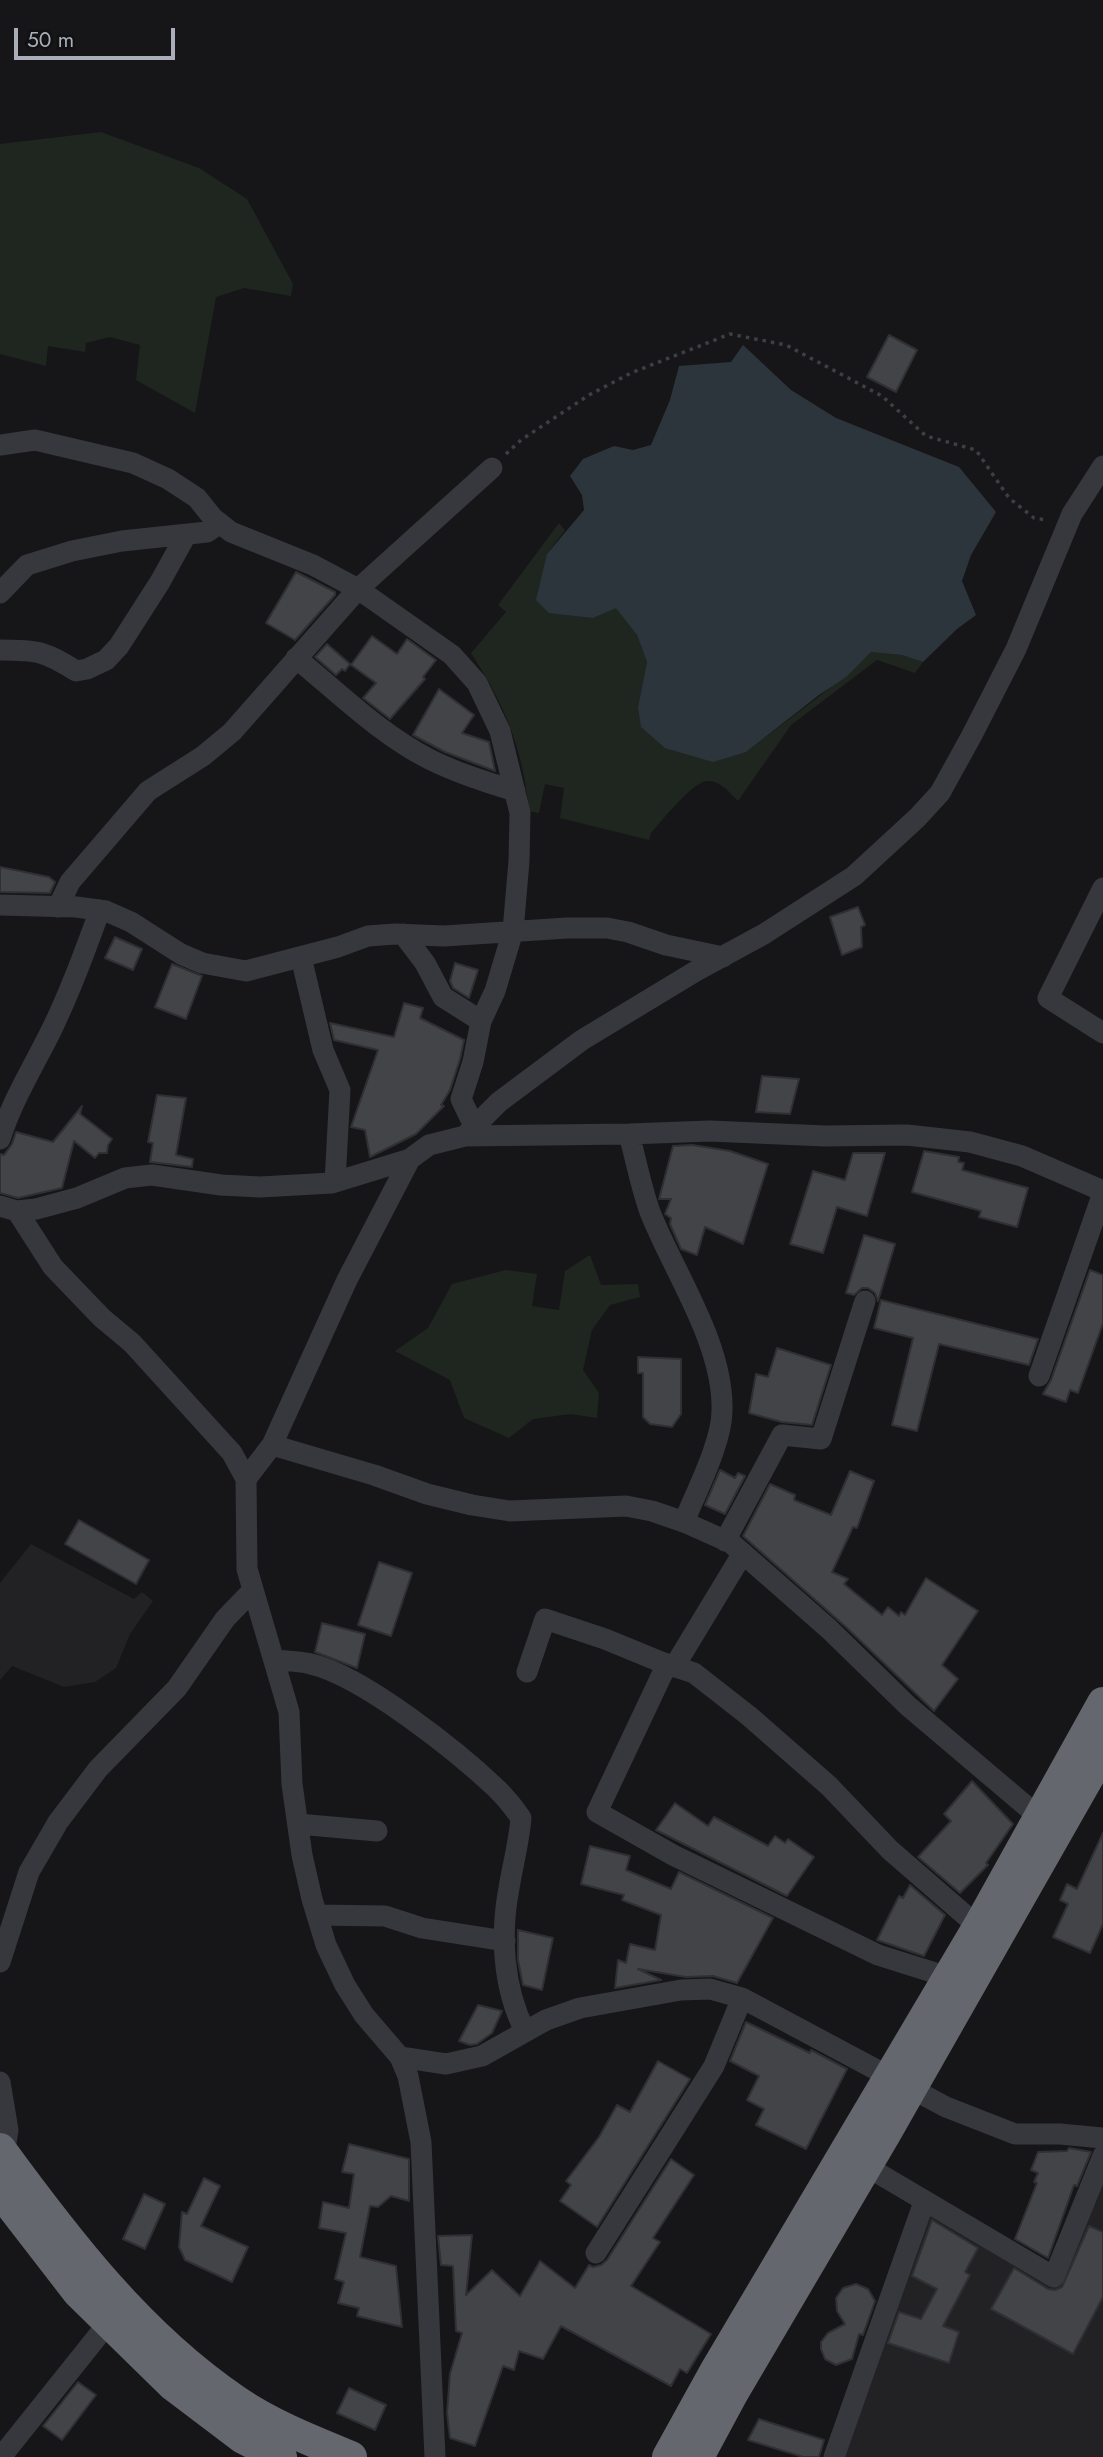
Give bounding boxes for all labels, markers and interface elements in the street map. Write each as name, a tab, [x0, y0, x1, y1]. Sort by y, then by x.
scale bar	[18, 14, 178, 58]
text: 50 m	[27, 25, 74, 55]

